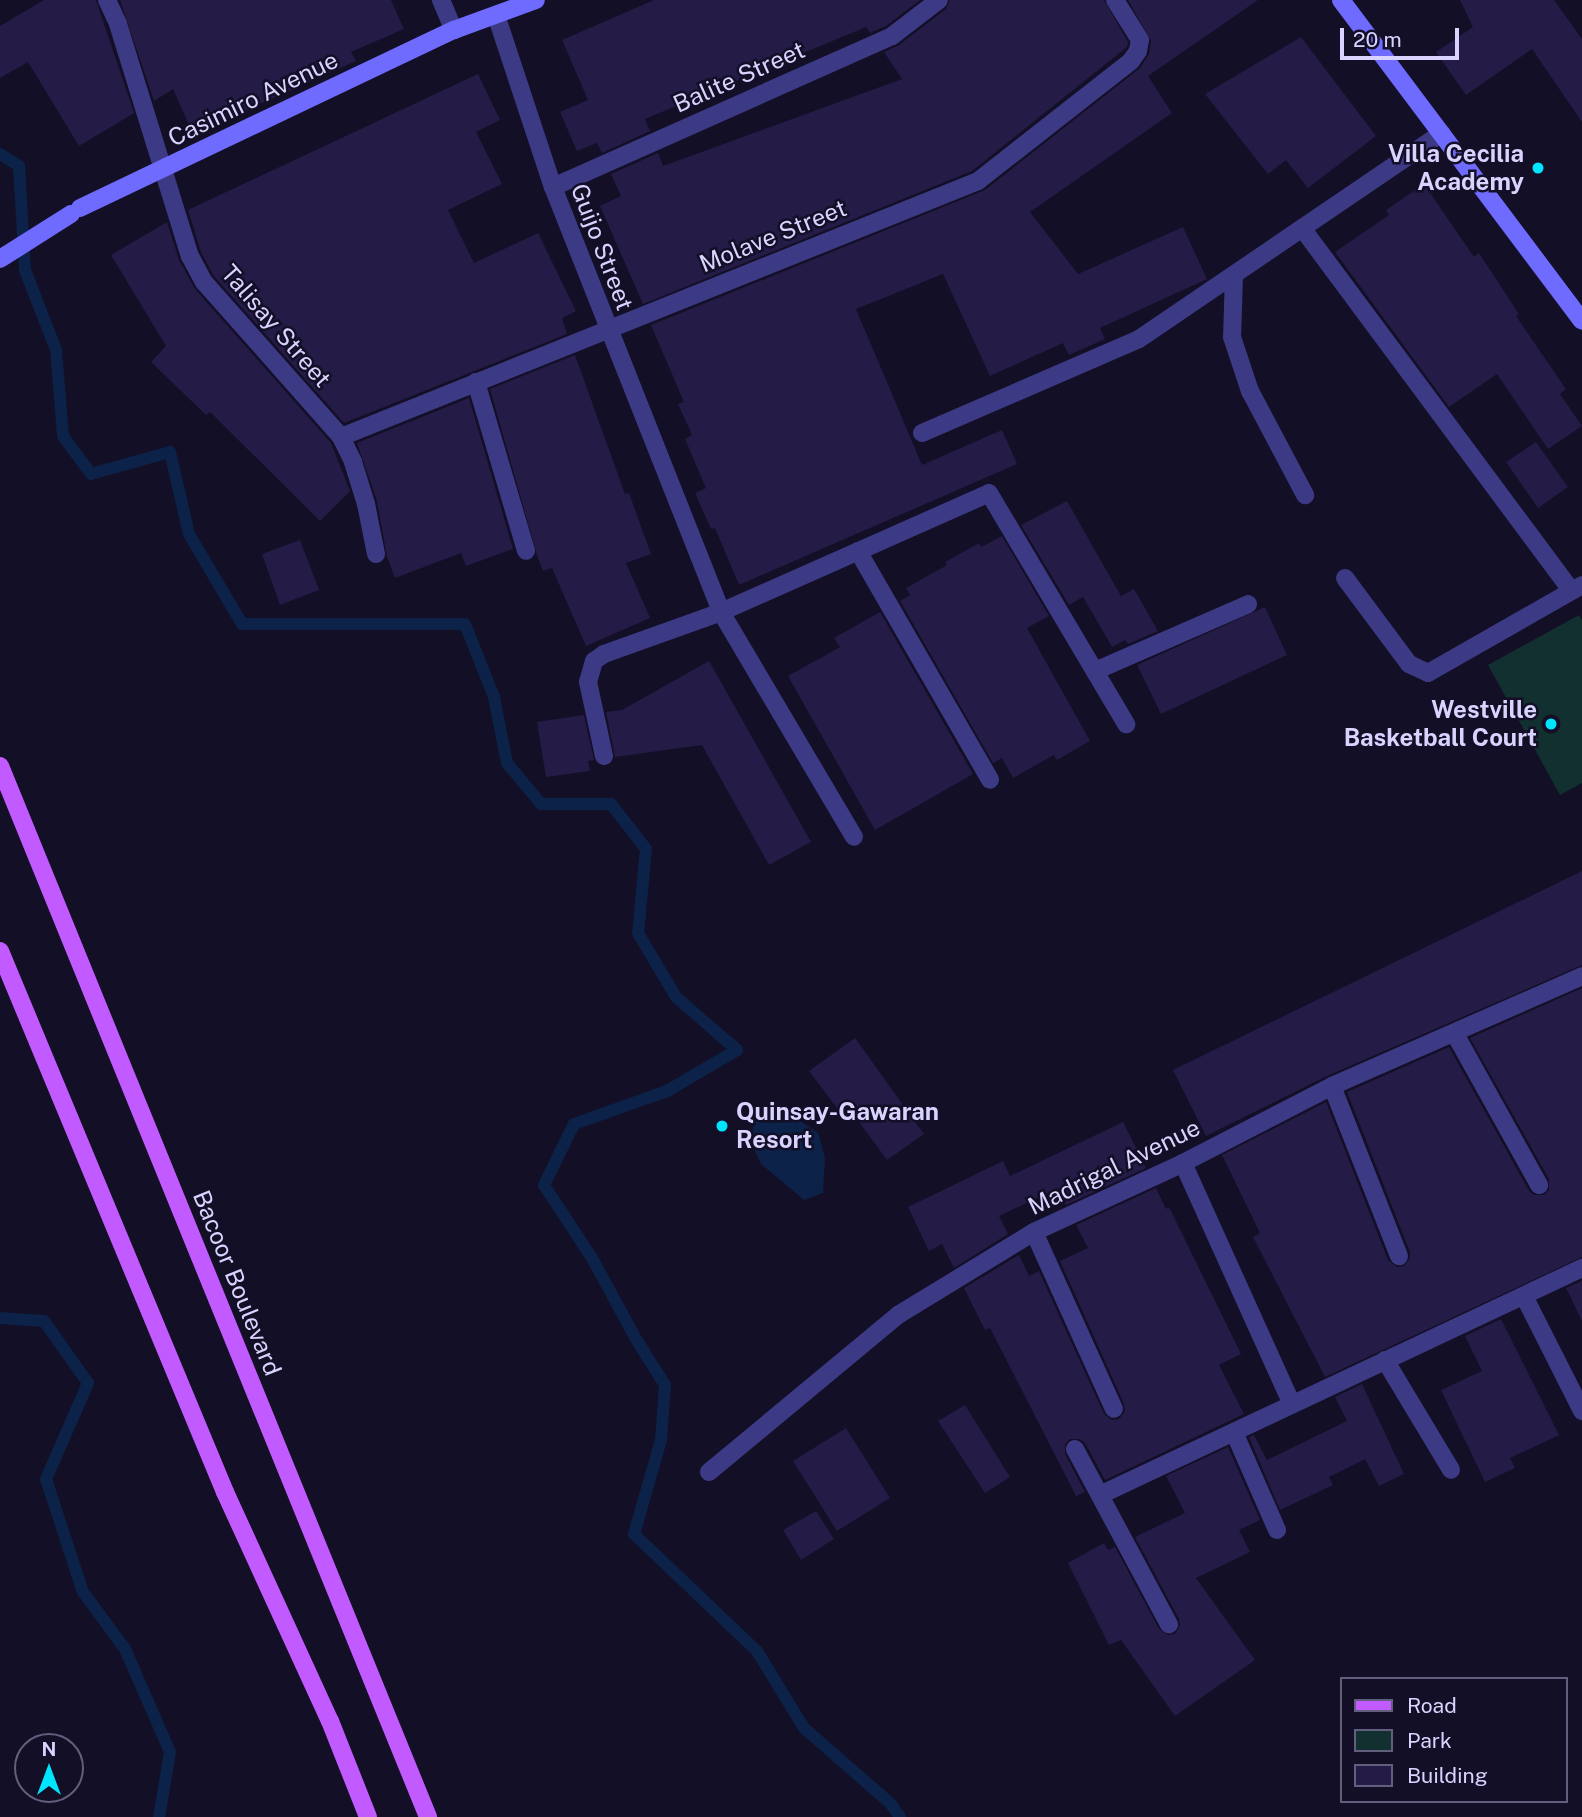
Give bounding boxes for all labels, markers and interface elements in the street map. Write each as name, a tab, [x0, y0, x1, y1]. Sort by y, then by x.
scale bar	[1344, 14, 1463, 58]
text: 20 m	[1353, 27, 1402, 52]
street label: Balite Street	[669, 35, 809, 119]
street label: Casimiro Avenue	[163, 45, 343, 153]
place label: Villa Cecilia Academy	[1388, 140, 1524, 196]
marker: Villa Cecilia Academy	[1530, 160, 1546, 176]
street label: Guijo Street	[565, 180, 639, 314]
street label: Molave Street	[695, 193, 851, 279]
street label: Talisay Street	[215, 259, 337, 393]
place label: Westville Basketball Court	[1344, 696, 1537, 752]
marker: Westville Basketball Court	[1543, 716, 1559, 732]
place label: Quinsay-Gawaran Resort	[736, 1098, 939, 1154]
street label: Madrigal Avenue	[1023, 1113, 1205, 1221]
marker: Quinsay-Gawaran Resort	[714, 1118, 730, 1134]
street label: Bacoor Boulevard	[187, 1186, 287, 1380]
legend	[1340, 1677, 1568, 1803]
text: Road	[1407, 1693, 1457, 1718]
text: Park	[1407, 1728, 1452, 1753]
north arrow	[14, 1733, 84, 1803]
text: N	[42, 1738, 56, 1760]
text: Building	[1407, 1763, 1488, 1788]

